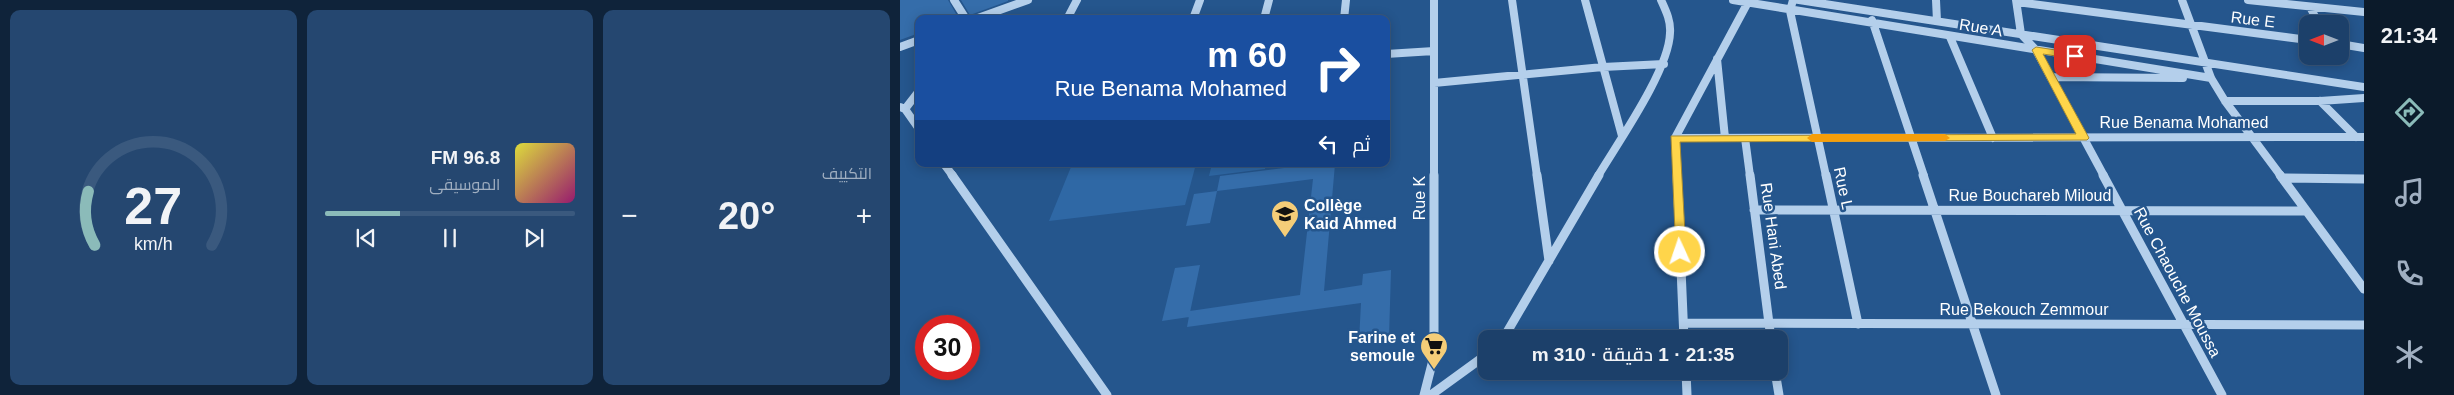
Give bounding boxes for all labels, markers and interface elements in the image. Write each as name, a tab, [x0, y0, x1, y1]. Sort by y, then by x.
street label: Rue E	[2230, 8, 2276, 31]
north arrow	[2299, 15, 2349, 65]
map controls	[2299, 15, 2349, 65]
street label: Rue A	[1958, 16, 2004, 39]
text: 21:34	[2381, 23, 2437, 48]
text: 60 m	[1207, 35, 1287, 74]
icon: right	[1305, 35, 1370, 100]
pin	[2054, 35, 2096, 77]
icon: arrive	[2061, 42, 2089, 70]
text: Rue Benama Mohamed	[1055, 76, 1287, 101]
icon: directions	[2392, 95, 2427, 130]
street label: Rue Benama Mohamed	[2100, 114, 2268, 131]
icon: left	[1314, 130, 1342, 158]
text: ثم	[1352, 134, 1370, 155]
text: 96.8 FM	[431, 147, 500, 168]
text: التكييف	[822, 165, 872, 182]
street label: Rue L	[1831, 165, 1856, 211]
street label: Rue K	[1411, 175, 1428, 220]
icon: music	[2392, 175, 2427, 210]
text: الموسيقى	[429, 176, 500, 193]
text: 27	[124, 177, 182, 235]
street label: Rue Hani Abed	[1758, 182, 1789, 291]
street label: Rue Bouchareb Miloud	[1949, 187, 2111, 204]
text: 20°	[718, 195, 775, 237]
place label: Collège Kaid Ahmed	[1304, 197, 1397, 232]
school or university icon: Collège Kaid Ahmed	[1270, 199, 1300, 238]
text: −	[621, 200, 638, 231]
text: +	[856, 200, 872, 231]
street label: Rue Chaouche Moussa	[2131, 204, 2224, 360]
icon: previous	[352, 224, 380, 252]
icon: pause	[436, 224, 464, 252]
icon: next	[520, 224, 548, 252]
position arrow	[1653, 225, 1705, 277]
text: km/h	[134, 234, 173, 254]
icon: phone	[2392, 256, 2427, 291]
street label: Rue Bekouch Zemmour	[1940, 301, 2109, 318]
speed limit sign: 30	[915, 315, 980, 380]
place label: Farine et semoule	[1348, 329, 1416, 364]
supermarket icon: Farine et semoule	[1419, 331, 1449, 370]
icon: climate	[2392, 337, 2427, 372]
text: 21:35 · 1 دقيقة · 310 m	[1532, 344, 1734, 365]

